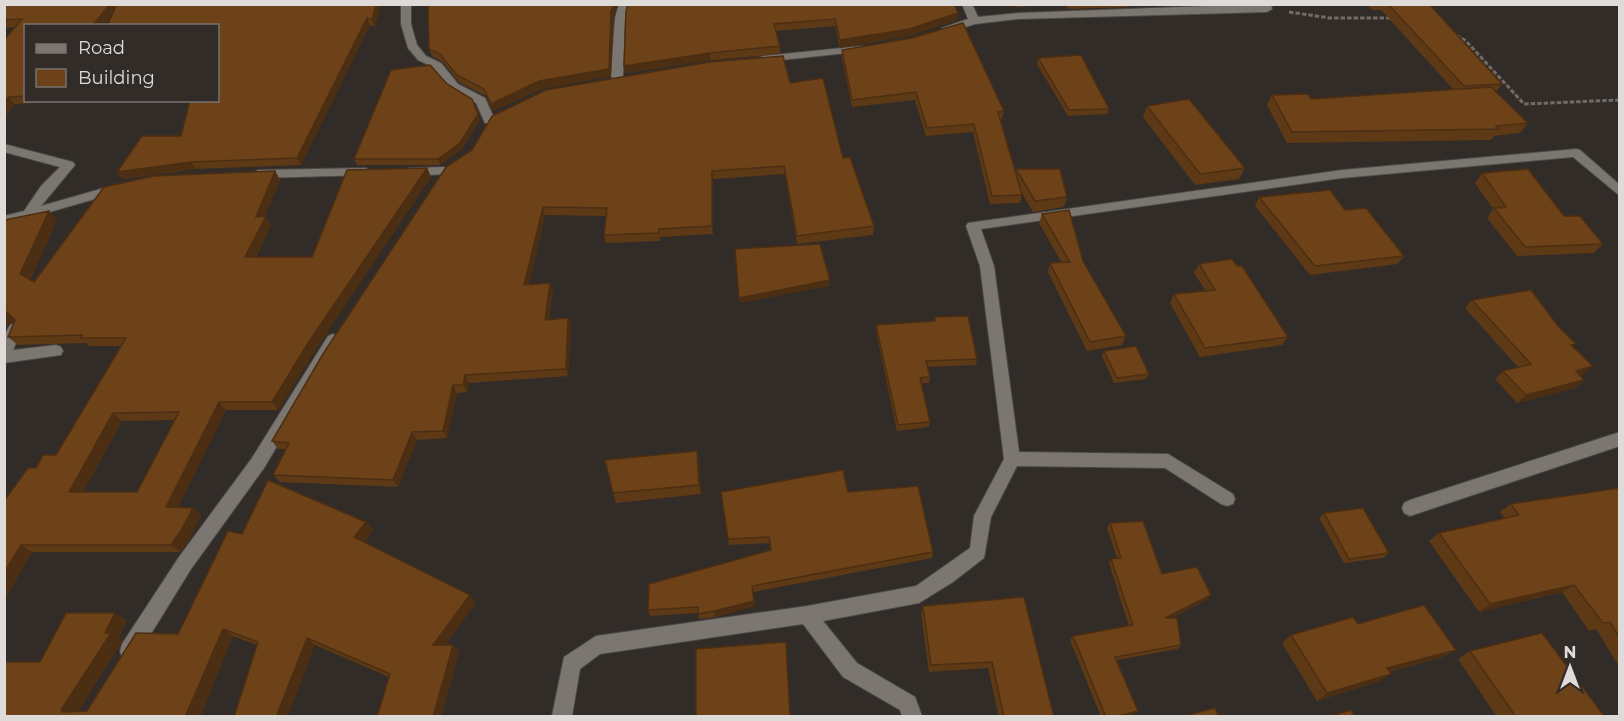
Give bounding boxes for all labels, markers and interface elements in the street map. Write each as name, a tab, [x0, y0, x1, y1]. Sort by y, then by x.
legend	[24, 24, 219, 102]
text: Road	[78, 37, 125, 59]
text: Building	[78, 67, 155, 89]
north arrow	[1540, 637, 1600, 697]
text: N	[1564, 643, 1576, 662]

